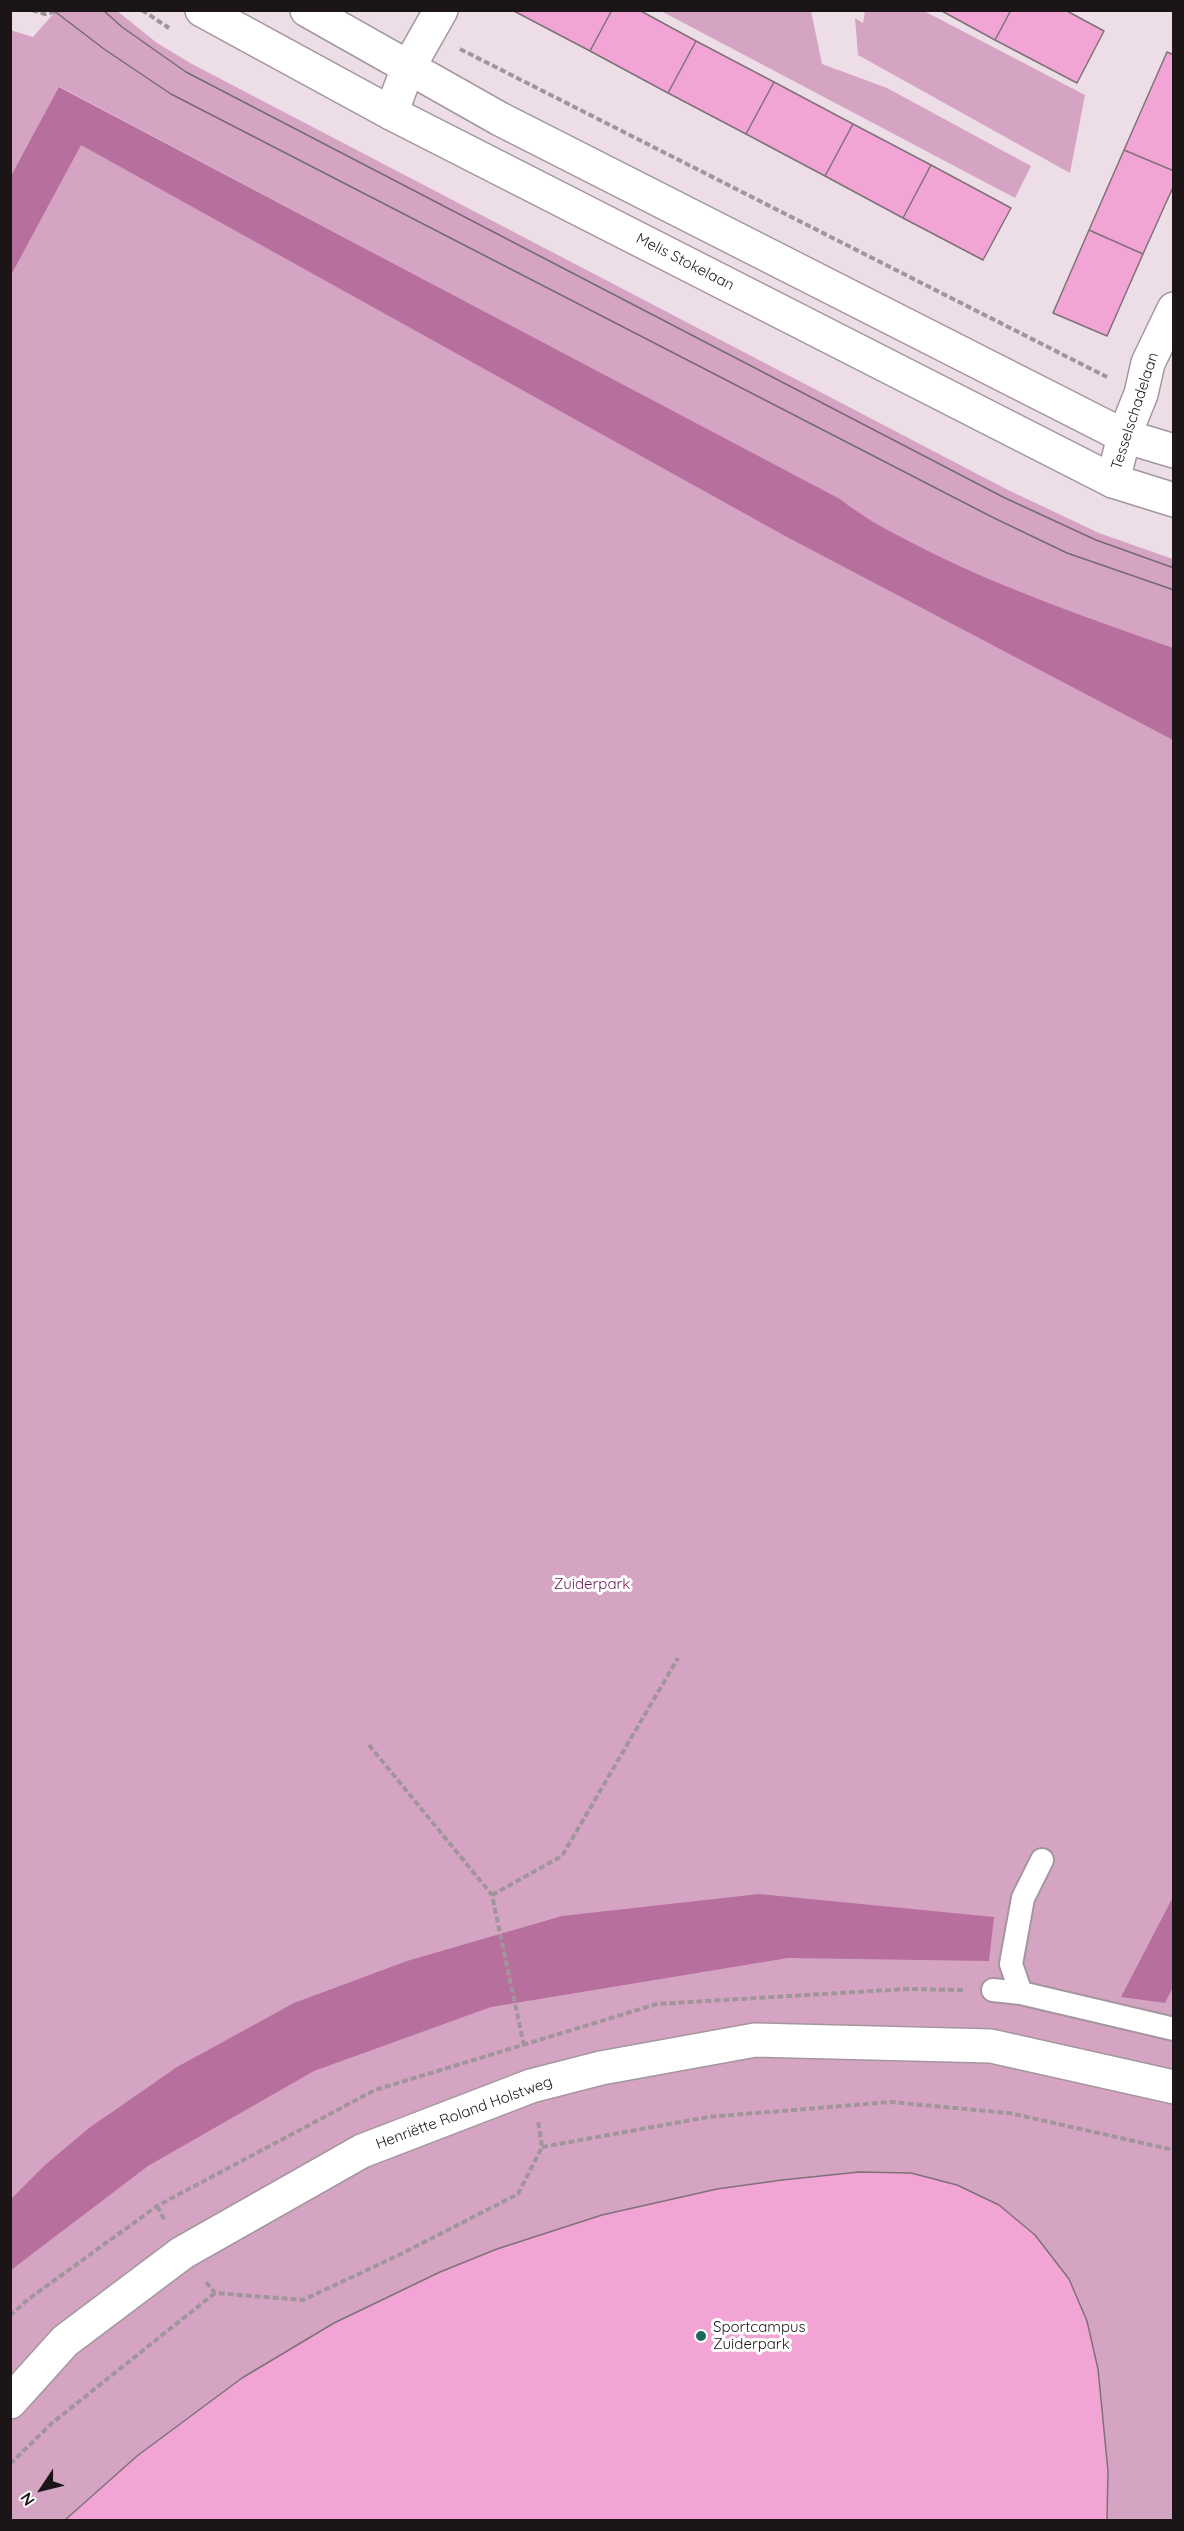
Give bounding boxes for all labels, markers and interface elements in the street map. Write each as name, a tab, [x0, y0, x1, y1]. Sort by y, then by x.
street label: Melis Stokelaan	[633, 230, 737, 294]
street label: Tesselschadelaan	[1108, 350, 1162, 472]
park label: Zuiderpark	[554, 1575, 630, 1593]
street label: Henriëtte Roland Holstweg	[373, 2073, 555, 2153]
place label: Sportcampus Zuiderpark	[713, 2318, 806, 2353]
marker: Sportcampus Zuiderpark	[694, 2329, 708, 2343]
north arrow	[12, 2459, 72, 2519]
text: N	[16, 2489, 39, 2510]

